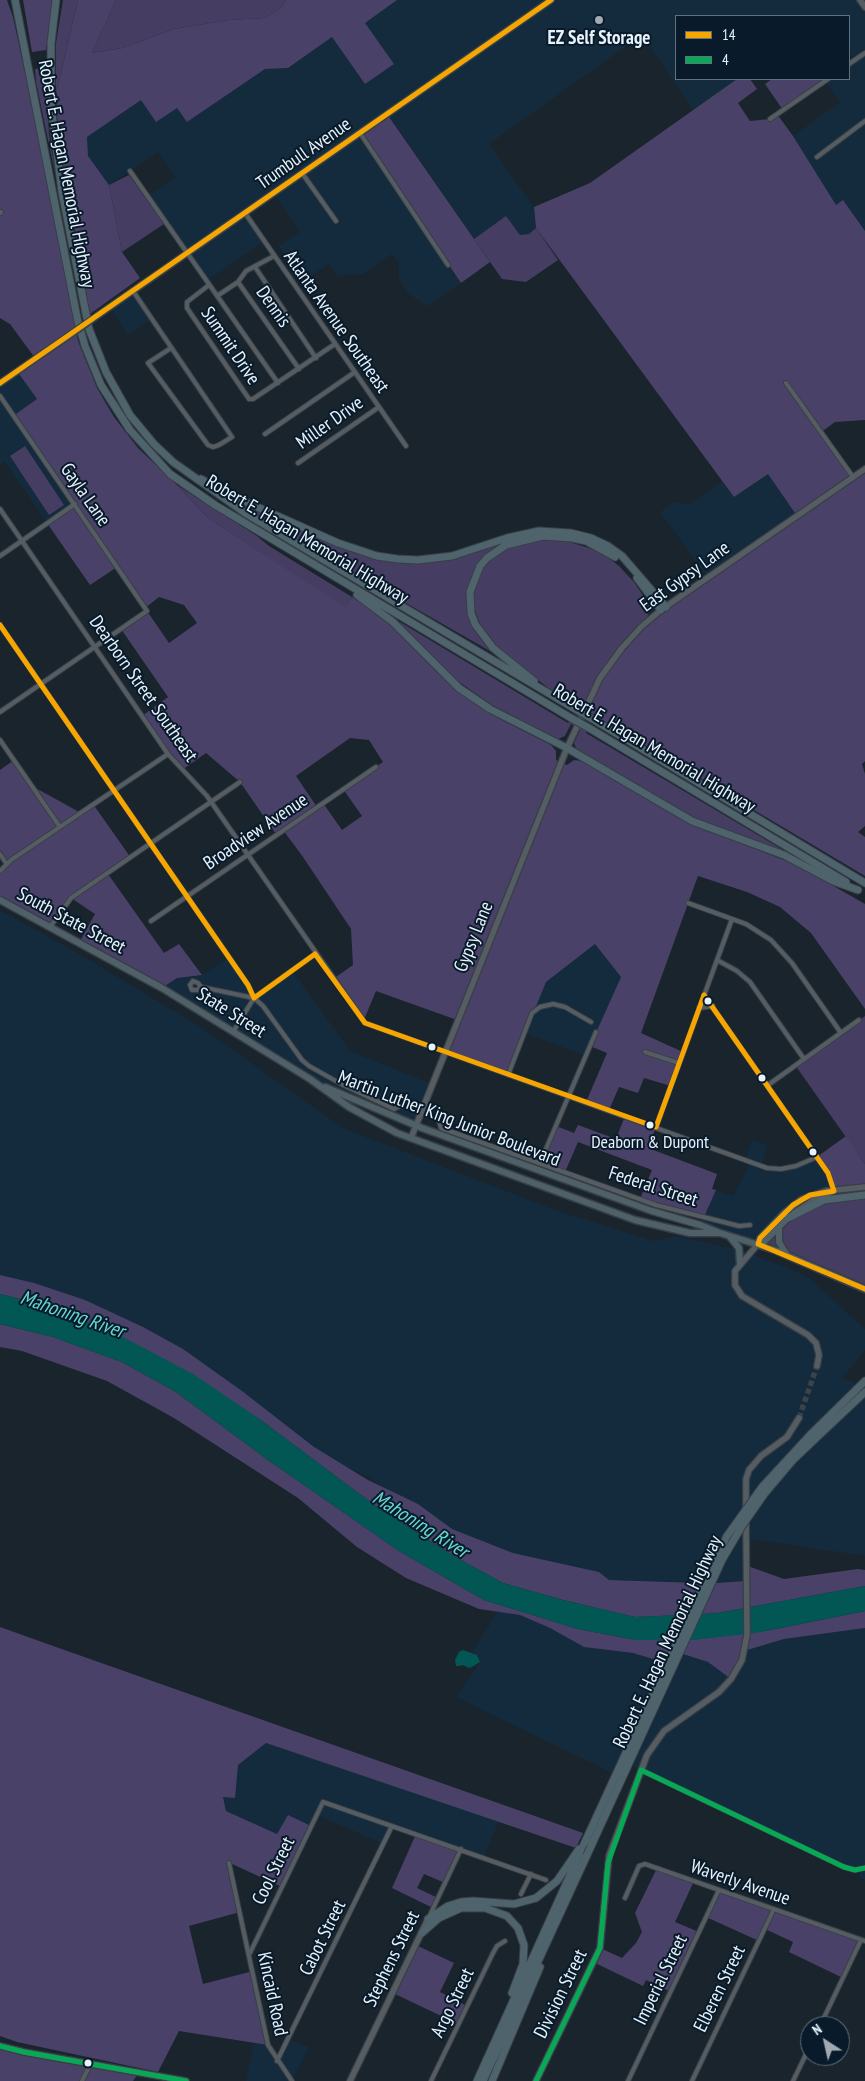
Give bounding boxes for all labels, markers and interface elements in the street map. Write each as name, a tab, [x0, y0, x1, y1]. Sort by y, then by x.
marker: EZ Self Storage	[593, 14, 605, 26]
legend	[675, 15, 850, 80]
text: 14	[722, 25, 736, 44]
place label: EZ Self Storage	[548, 28, 650, 50]
text: 4	[722, 50, 729, 69]
street label: Robert E. Hagan Memorial Highway	[33, 58, 99, 290]
street label: Trumbull Avenue	[252, 113, 356, 195]
street label: Atlanta Avenue Southeast	[278, 246, 394, 398]
street label: Dennis	[251, 282, 295, 332]
street label: Summit Drive	[196, 303, 264, 389]
street label: Miller Drive	[292, 392, 368, 454]
street label: Gayla Lane	[55, 459, 115, 531]
street label: Robert E. Hagan Memorial Highway	[202, 471, 412, 609]
street label: East Gypsy Lane	[636, 537, 734, 617]
street label: Dearborn Street Southeast	[84, 611, 202, 767]
street label: Robert E. Hagan Memorial Highway	[549, 680, 759, 818]
street label: Broadview Avenue	[200, 789, 312, 875]
street label: South State Street	[13, 883, 129, 959]
street label: Gypsy Lane	[450, 899, 498, 975]
street label: State Street	[192, 983, 270, 1043]
unlabelled marker	[703, 996, 713, 1006]
unlabelled marker	[427, 1042, 437, 1052]
street label: Martin Luther King Junior Boulevard	[335, 1066, 563, 1172]
unlabelled marker	[757, 1073, 767, 1083]
marker: Deaborn & Dupont	[645, 1120, 655, 1130]
place label: Deaborn & Dupont	[591, 1132, 709, 1154]
unlabelled marker	[808, 1147, 818, 1157]
street label: Federal Street	[606, 1162, 700, 1212]
water label: Mahoning River	[17, 1286, 127, 1344]
water label: Mahoning River	[368, 1486, 472, 1564]
street label: Robert E. Hagan Memorial Highway	[609, 1532, 727, 1752]
street label: Cool Street	[248, 1833, 300, 1909]
street label: Waverly Avenue	[687, 1855, 793, 1911]
street label: Cabot Street	[295, 1897, 351, 1979]
street label: Stephens Street	[359, 1907, 425, 2011]
street label: Imperial Street	[629, 1931, 693, 2029]
street label: Elberen Street	[689, 1942, 751, 2036]
street label: Division Street	[530, 1946, 592, 2042]
street label: Kincaid Road	[252, 1950, 292, 2038]
street label: Argo Street	[427, 1965, 479, 2041]
north arrow	[800, 2016, 850, 2066]
text: N	[809, 2020, 825, 2039]
unlabelled marker	[83, 2058, 93, 2068]

